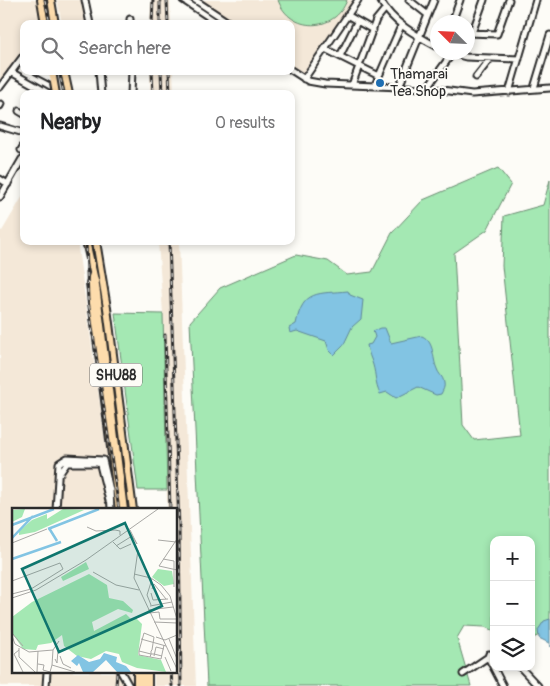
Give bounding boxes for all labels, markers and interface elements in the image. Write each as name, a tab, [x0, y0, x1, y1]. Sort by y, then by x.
north arrow	[430, 15, 475, 60]
search box	[20, 20, 295, 75]
icon: search	[38, 34, 66, 62]
text: Search here	[78, 36, 171, 60]
place label: Thamarai Tea Shop	[390, 65, 448, 101]
marker: Thamarai Tea Shop	[374, 77, 386, 89]
text: Nearby	[40, 109, 101, 136]
text: 0 results	[215, 113, 275, 133]
road number: SHU88	[90, 364, 142, 386]
inset map	[12, 508, 178, 674]
map controls	[490, 536, 535, 671]
button: +	[490, 536, 535, 581]
button: −	[490, 581, 535, 626]
button: layers	[490, 626, 535, 671]

